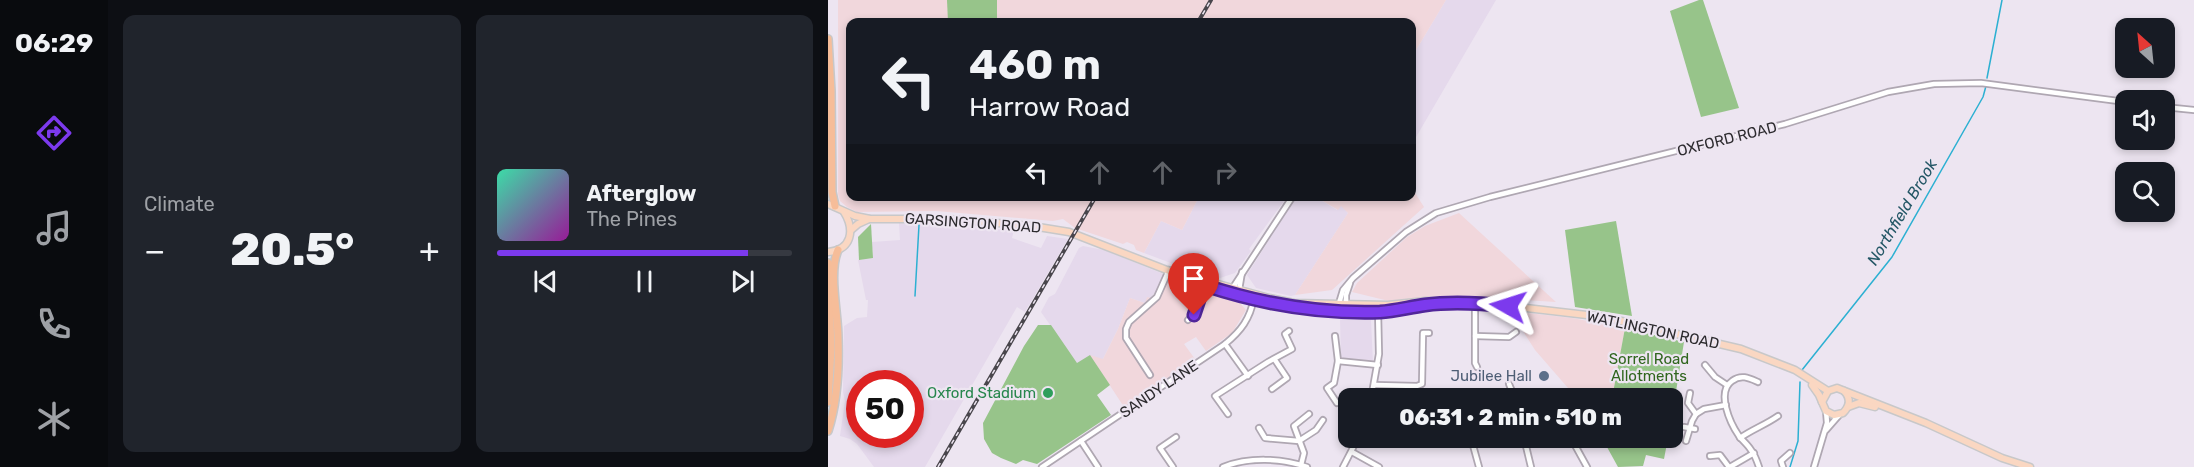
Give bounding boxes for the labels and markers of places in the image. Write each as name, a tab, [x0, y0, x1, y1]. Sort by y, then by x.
pin	[1168, 253, 1219, 315]
place label: Jubilee Hall	[1451, 367, 1532, 385]
marker: Jubilee Hall	[1537, 369, 1551, 383]
place label: Oxford Stadium	[927, 384, 1036, 402]
marker: Oxford Stadium	[1041, 386, 1055, 400]

